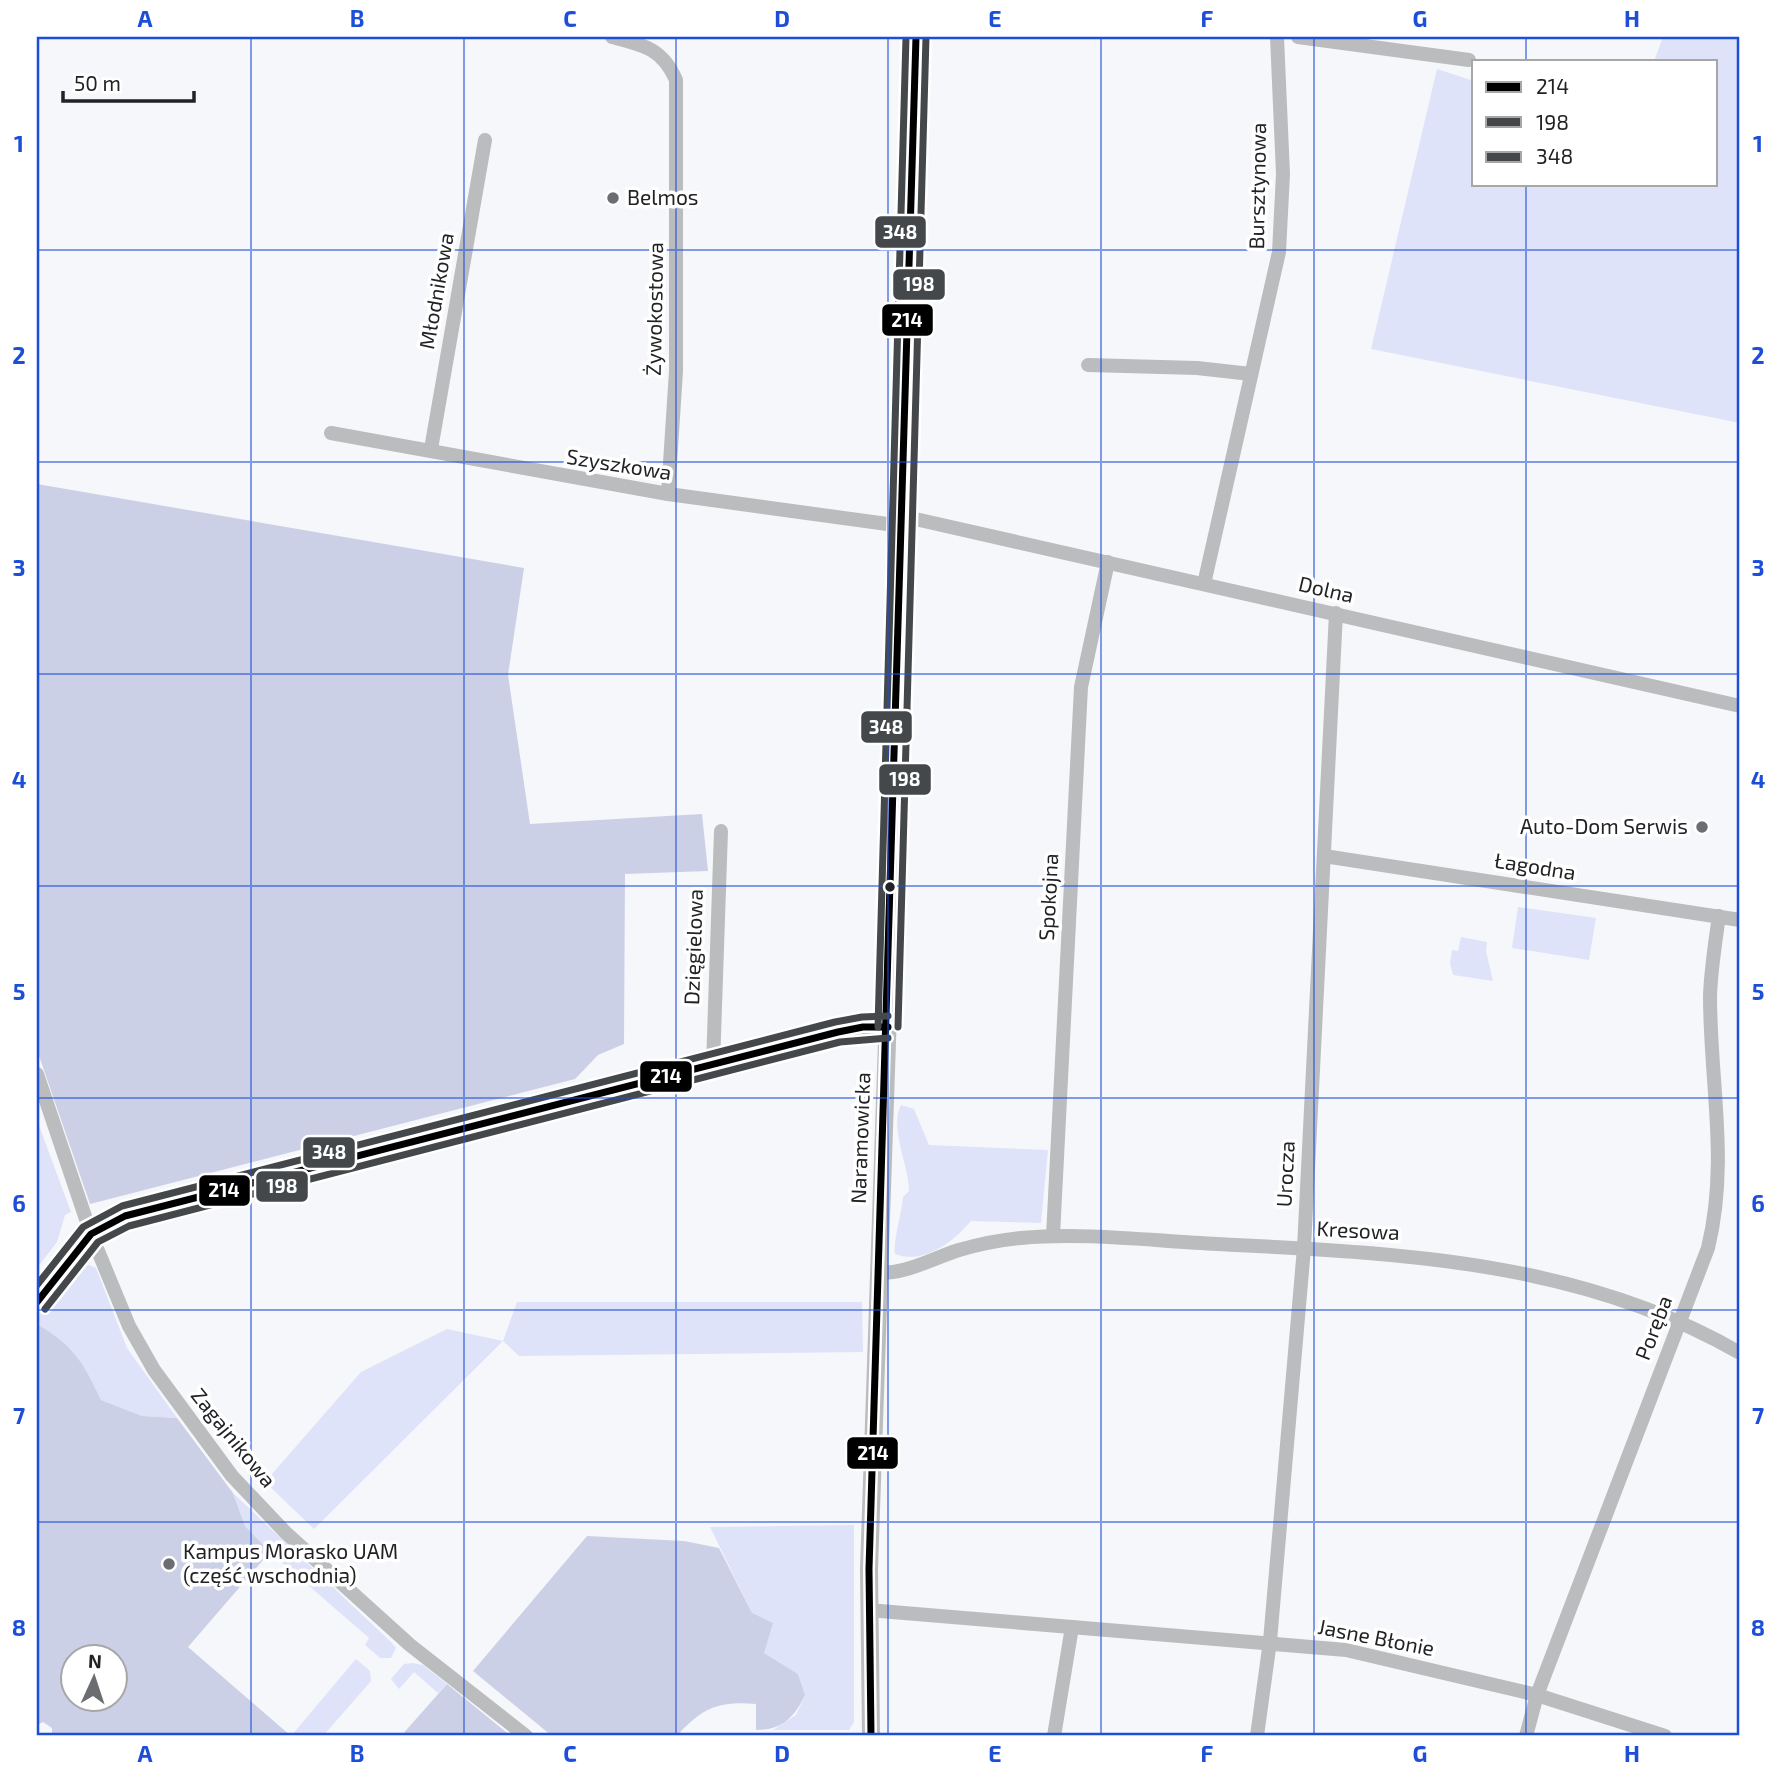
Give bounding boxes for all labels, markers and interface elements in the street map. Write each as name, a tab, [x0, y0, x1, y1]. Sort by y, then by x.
text: A	[137, 4, 153, 32]
text: B	[350, 4, 364, 32]
text: C	[563, 4, 577, 32]
text: D	[774, 4, 790, 32]
text: E	[988, 4, 1002, 32]
text: F	[1201, 4, 1214, 32]
text: G	[1413, 4, 1427, 32]
text: H	[1624, 4, 1640, 32]
scale bar	[63, 60, 194, 104]
legend	[1472, 60, 1718, 186]
text: 50 m	[74, 70, 121, 95]
text: 214	[1536, 73, 1569, 98]
text: 198	[1536, 109, 1569, 134]
street label: Bursztynowa	[1243, 122, 1270, 250]
text: 1	[14, 129, 24, 157]
text: 1	[1753, 129, 1763, 157]
text: 348	[1536, 143, 1573, 168]
place label: Belmos	[627, 184, 699, 209]
marker: Belmos	[605, 190, 621, 206]
line badge: 348	[874, 215, 927, 249]
text: 348	[883, 220, 917, 243]
street label: Młodnikowa	[413, 231, 458, 351]
street label: Żywokostowa	[640, 242, 667, 376]
line badge: 198	[892, 268, 946, 301]
text: 198	[903, 272, 935, 295]
line badge: 214	[881, 303, 934, 337]
text: 214	[891, 308, 923, 331]
text: 2	[12, 341, 26, 369]
text: 2	[1751, 341, 1765, 369]
street label: Szyszkowa	[565, 443, 674, 484]
text: 3	[12, 553, 26, 581]
text: 3	[1751, 553, 1765, 581]
street label: Dolna	[1296, 570, 1356, 607]
line badge: 348	[860, 710, 913, 744]
text: 348	[869, 715, 903, 738]
line badge: 198	[878, 763, 932, 796]
text: 4	[12, 765, 26, 793]
text: 4	[1751, 765, 1765, 793]
text: 198	[889, 767, 921, 790]
place label: Auto-Dom Serwis	[1520, 813, 1688, 838]
marker: Auto-Dom Serwis	[1694, 819, 1710, 835]
street label: Łagodna	[1493, 847, 1578, 884]
street label: Spokojna	[1033, 853, 1063, 941]
unlabelled marker	[883, 880, 897, 894]
street label: Dzięgielowa	[678, 888, 707, 1005]
text: 5	[13, 977, 25, 1005]
text: 5	[1752, 977, 1764, 1005]
line badge: 214	[639, 1060, 693, 1093]
text: 214	[650, 1064, 682, 1087]
street label: Naramowicka	[845, 1072, 874, 1204]
line badge: 348	[302, 1136, 356, 1169]
text: 348	[312, 1140, 346, 1163]
street label: Urocza	[1270, 1140, 1299, 1208]
line badge: 198	[255, 1170, 309, 1203]
line badge: 214	[198, 1174, 251, 1207]
text: 198	[266, 1174, 298, 1197]
text: 214	[208, 1178, 240, 1201]
text: 6	[12, 1189, 26, 1217]
text: 6	[1751, 1189, 1765, 1217]
street label: Kresowa	[1316, 1215, 1400, 1244]
street label: Poręba	[1629, 1292, 1676, 1363]
street label: Zagajnikowa	[186, 1382, 282, 1492]
text: 7	[13, 1401, 25, 1429]
text: 7	[1752, 1401, 1764, 1429]
line badge: 214	[846, 1436, 899, 1470]
text: 214	[857, 1441, 889, 1464]
place label: Kampus Morasko UAM (część wschodnia)	[183, 1538, 398, 1587]
marker: Kampus Morasko UAM (część wschodnia)	[161, 1556, 177, 1572]
text: 8	[12, 1613, 26, 1641]
street label: Jasne Błonie	[1316, 1613, 1437, 1660]
text: 8	[1751, 1613, 1765, 1641]
north arrow	[60, 1644, 130, 1714]
text: N	[87, 1649, 102, 1672]
text: A	[137, 1739, 153, 1767]
text: B	[350, 1739, 364, 1767]
text: C	[563, 1739, 577, 1767]
text: D	[774, 1739, 790, 1767]
text: E	[988, 1739, 1002, 1767]
text: F	[1201, 1739, 1214, 1767]
text: G	[1413, 1739, 1427, 1767]
text: H	[1624, 1739, 1640, 1767]

